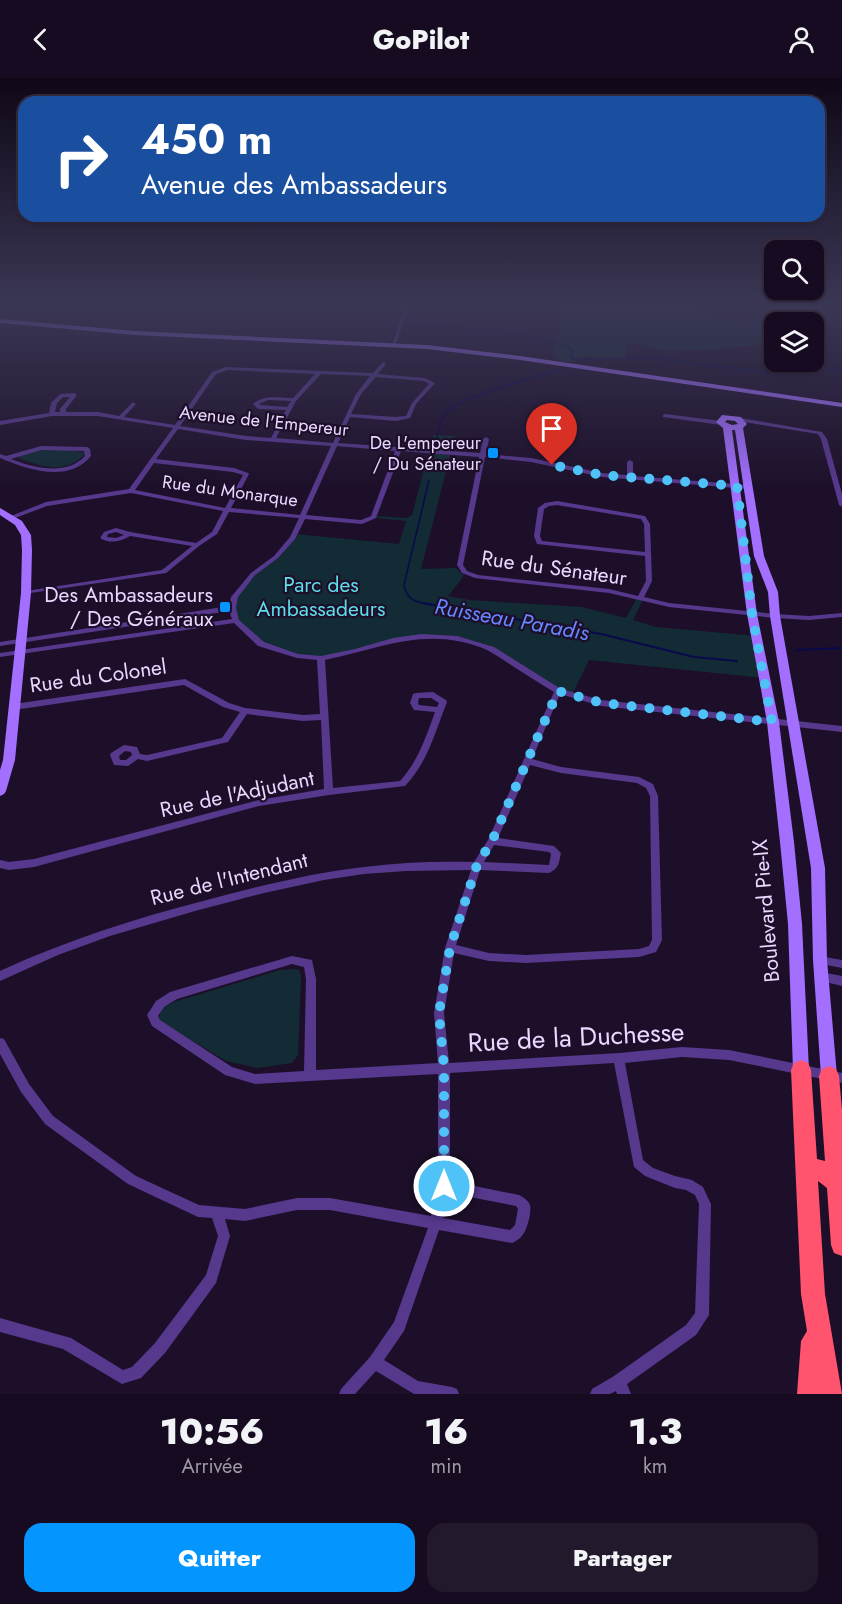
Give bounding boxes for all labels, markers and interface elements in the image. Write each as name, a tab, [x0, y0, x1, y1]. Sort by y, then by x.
text: GoPilot	[373, 20, 469, 59]
icon: back	[24, 23, 57, 56]
icon: person	[785, 23, 818, 56]
text: 450 m	[141, 109, 272, 170]
icon: right	[42, 120, 120, 198]
text: Avenue des Ambassadeurs	[141, 165, 447, 204]
map controls	[764, 240, 824, 372]
button: search	[764, 240, 824, 300]
button: layers	[764, 312, 824, 372]
street label: Avenue de l'Empereur	[178, 399, 351, 443]
pin	[526, 403, 577, 465]
icon: arrive	[535, 412, 568, 445]
place label: De L'empereur / Du Sénateur	[370, 430, 482, 477]
marker: De L'empereur / Du Sénateur	[486, 446, 500, 460]
street label: Rue du Monarque	[160, 469, 300, 513]
street label: Rue du Sénateur	[479, 543, 630, 593]
park label: Parc des Ambassadeurs	[257, 570, 385, 624]
place label: Des Ambassadeurs / Des Généraux	[44, 580, 213, 634]
water label: Ruisseau Paradis	[432, 590, 592, 648]
marker: Des Ambassadeurs / Des Généraux	[218, 600, 232, 614]
street label: Rue du Colonel	[28, 652, 168, 700]
street label: Rue de l'Adjudant	[157, 763, 317, 825]
street label: Boulevard Pie-IX	[745, 838, 787, 984]
street label: Rue de l'Intendant	[147, 845, 311, 913]
street label: Rue de la Duchesse	[467, 1012, 685, 1062]
position arrow	[412, 1154, 476, 1218]
text: 10:56	[160, 1405, 264, 1457]
text: 16	[424, 1405, 468, 1457]
text: 1.3	[628, 1405, 682, 1457]
text: Arrivée	[182, 1452, 243, 1481]
text: min	[431, 1452, 462, 1481]
text: km	[643, 1452, 667, 1481]
button: Quitter	[24, 1523, 415, 1592]
button: Partager	[427, 1523, 818, 1592]

